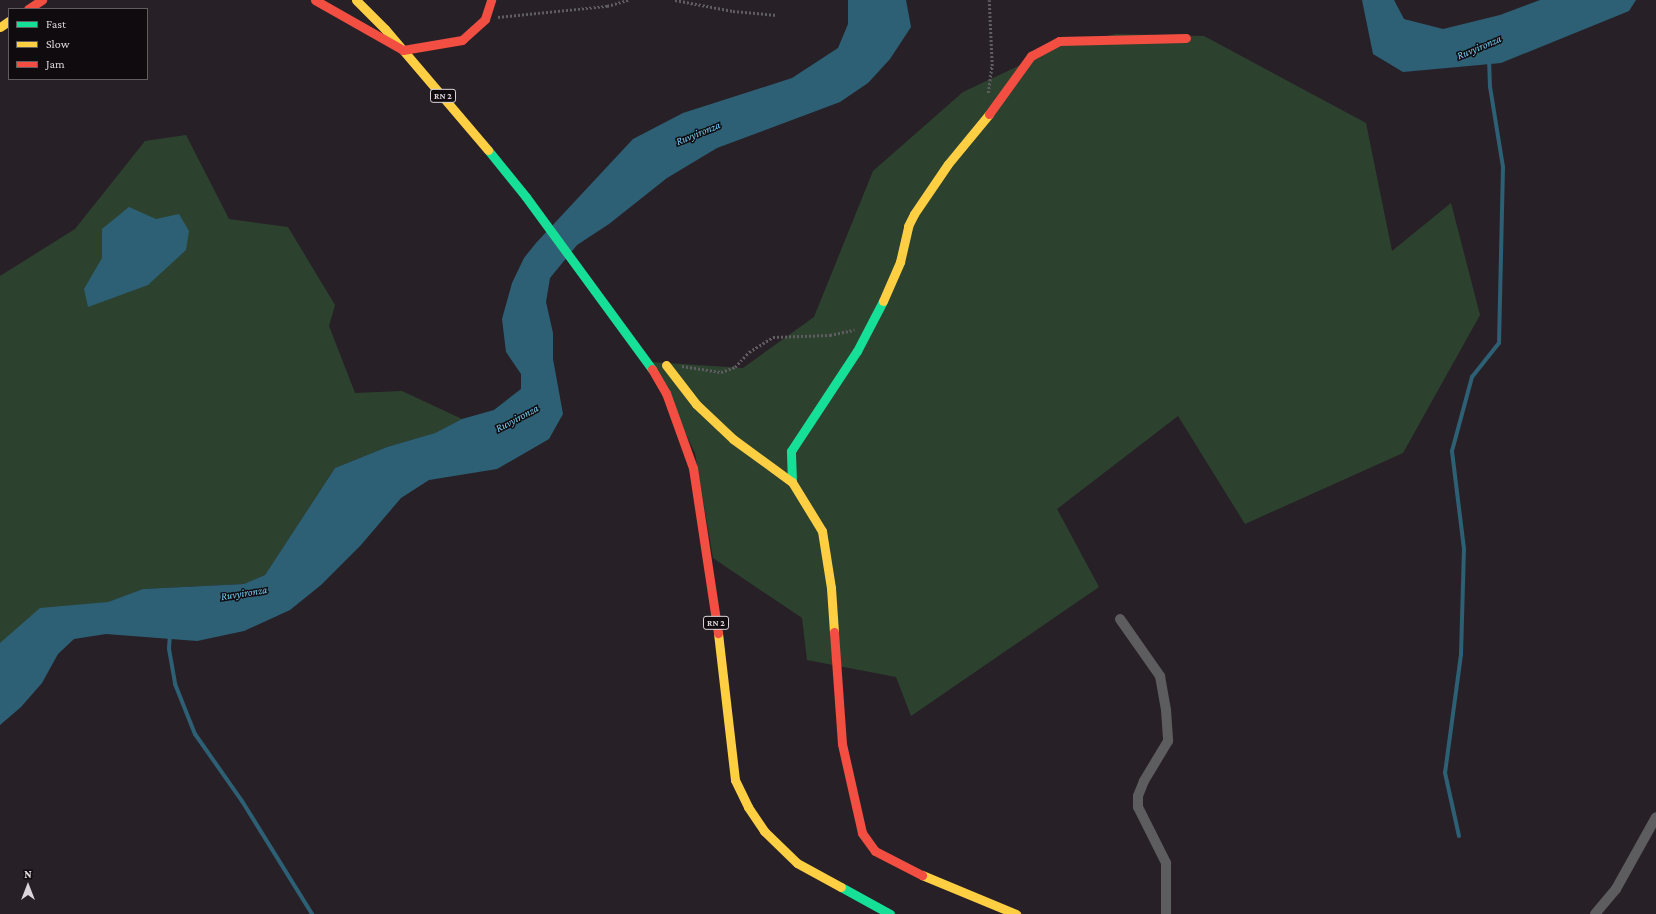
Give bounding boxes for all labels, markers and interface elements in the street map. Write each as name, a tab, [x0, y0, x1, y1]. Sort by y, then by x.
legend	[8, 8, 148, 80]
text: Fast	[46, 17, 66, 31]
water label: Ruvyironza	[1455, 32, 1503, 62]
text: Slow	[46, 37, 70, 51]
text: Jam	[46, 57, 65, 71]
road number: RN 2	[430, 89, 456, 103]
water label: Ruvyironza	[674, 118, 722, 148]
water label: Ruvyironza	[493, 401, 541, 435]
water label: Ruvyironza	[220, 583, 268, 603]
road number: RN 2	[703, 616, 729, 630]
north arrow	[8, 866, 48, 906]
text: N	[24, 868, 32, 880]

